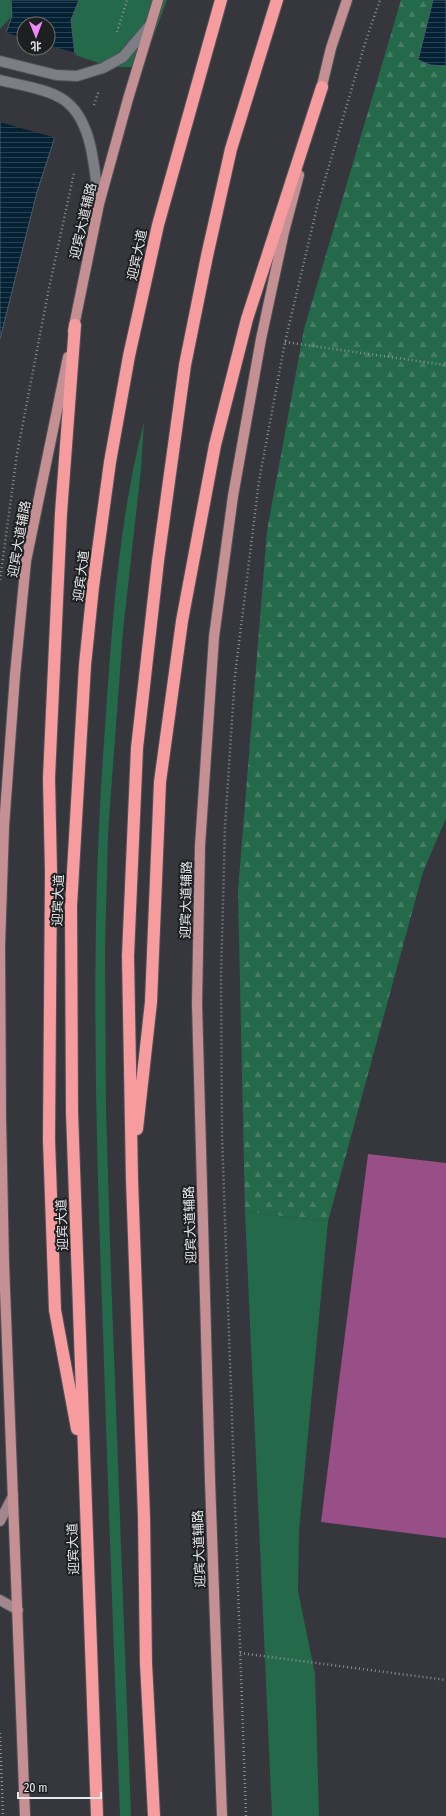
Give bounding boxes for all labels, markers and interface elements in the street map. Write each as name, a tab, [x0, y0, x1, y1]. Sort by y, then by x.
north arrow	[16, 16, 56, 56]
text: 北	[31, 39, 42, 52]
street label: 迎宾大道辅路	[67, 181, 99, 261]
street label: 迎宾大道	[124, 228, 150, 282]
street label: 迎宾大道辅路	[5, 499, 33, 579]
street label: 迎宾大道	[70, 549, 92, 603]
street label: 迎宾大道辅路	[178, 861, 194, 939]
street label: 迎宾大道	[50, 874, 66, 926]
street label: 迎宾大道辅路	[181, 1186, 199, 1264]
street label: 迎宾大道	[54, 1199, 70, 1251]
street label: 迎宾大道辅路	[190, 1510, 208, 1588]
street label: 迎宾大道	[65, 1523, 81, 1575]
scale bar	[18, 1774, 101, 1800]
text: 20 m	[24, 1781, 48, 1795]

